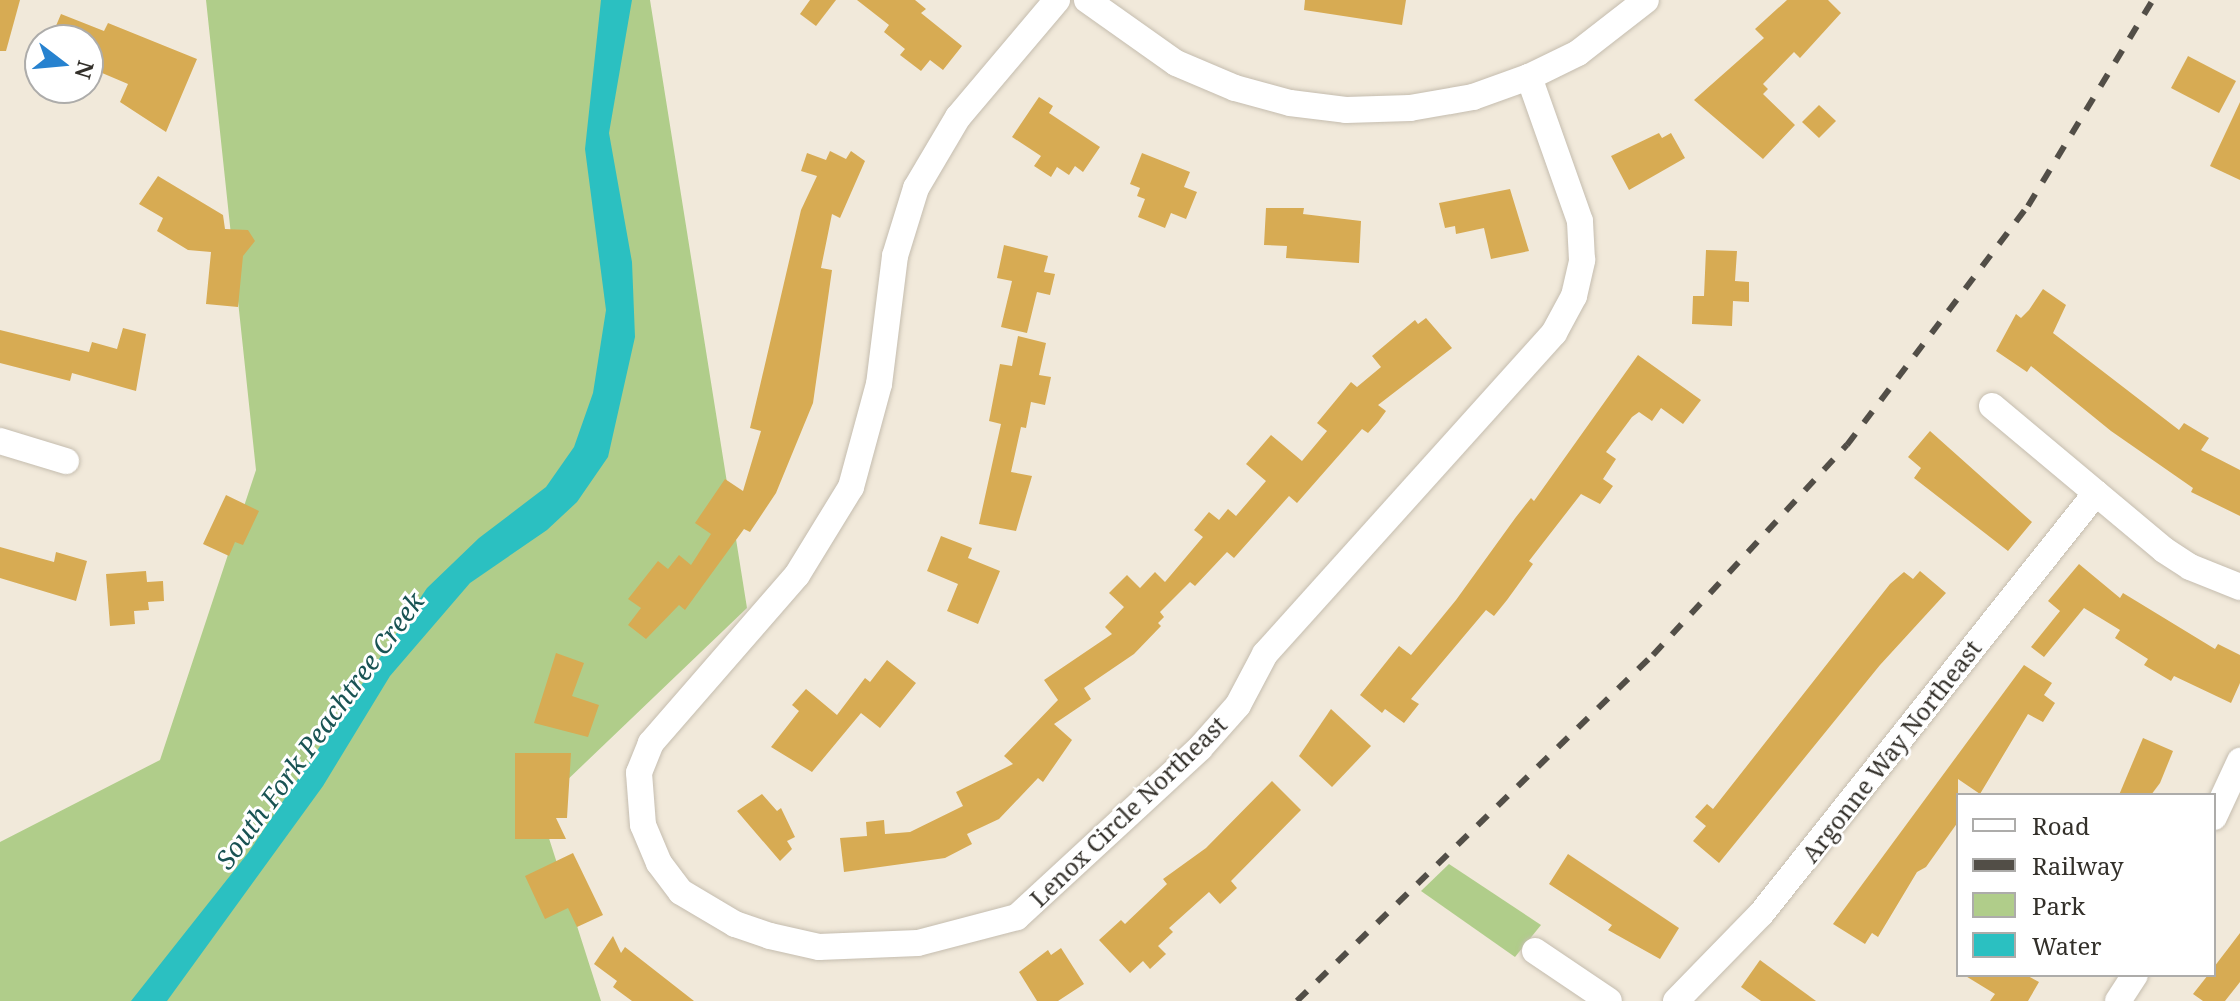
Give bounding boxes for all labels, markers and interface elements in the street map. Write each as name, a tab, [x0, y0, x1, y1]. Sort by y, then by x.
north arrow	[24, 24, 104, 104]
text: N	[68, 58, 102, 83]
water label: South Fork Peachtree Creek	[209, 587, 431, 875]
street label: Argonne Way Northeast	[1795, 634, 1987, 868]
street label: Lenox Circle Northeast	[1024, 710, 1232, 912]
legend	[1956, 793, 2216, 977]
text: Road	[2032, 809, 2090, 842]
text: Railway	[2032, 849, 2124, 882]
text: Park	[2032, 889, 2085, 922]
text: Water	[2032, 929, 2102, 962]

